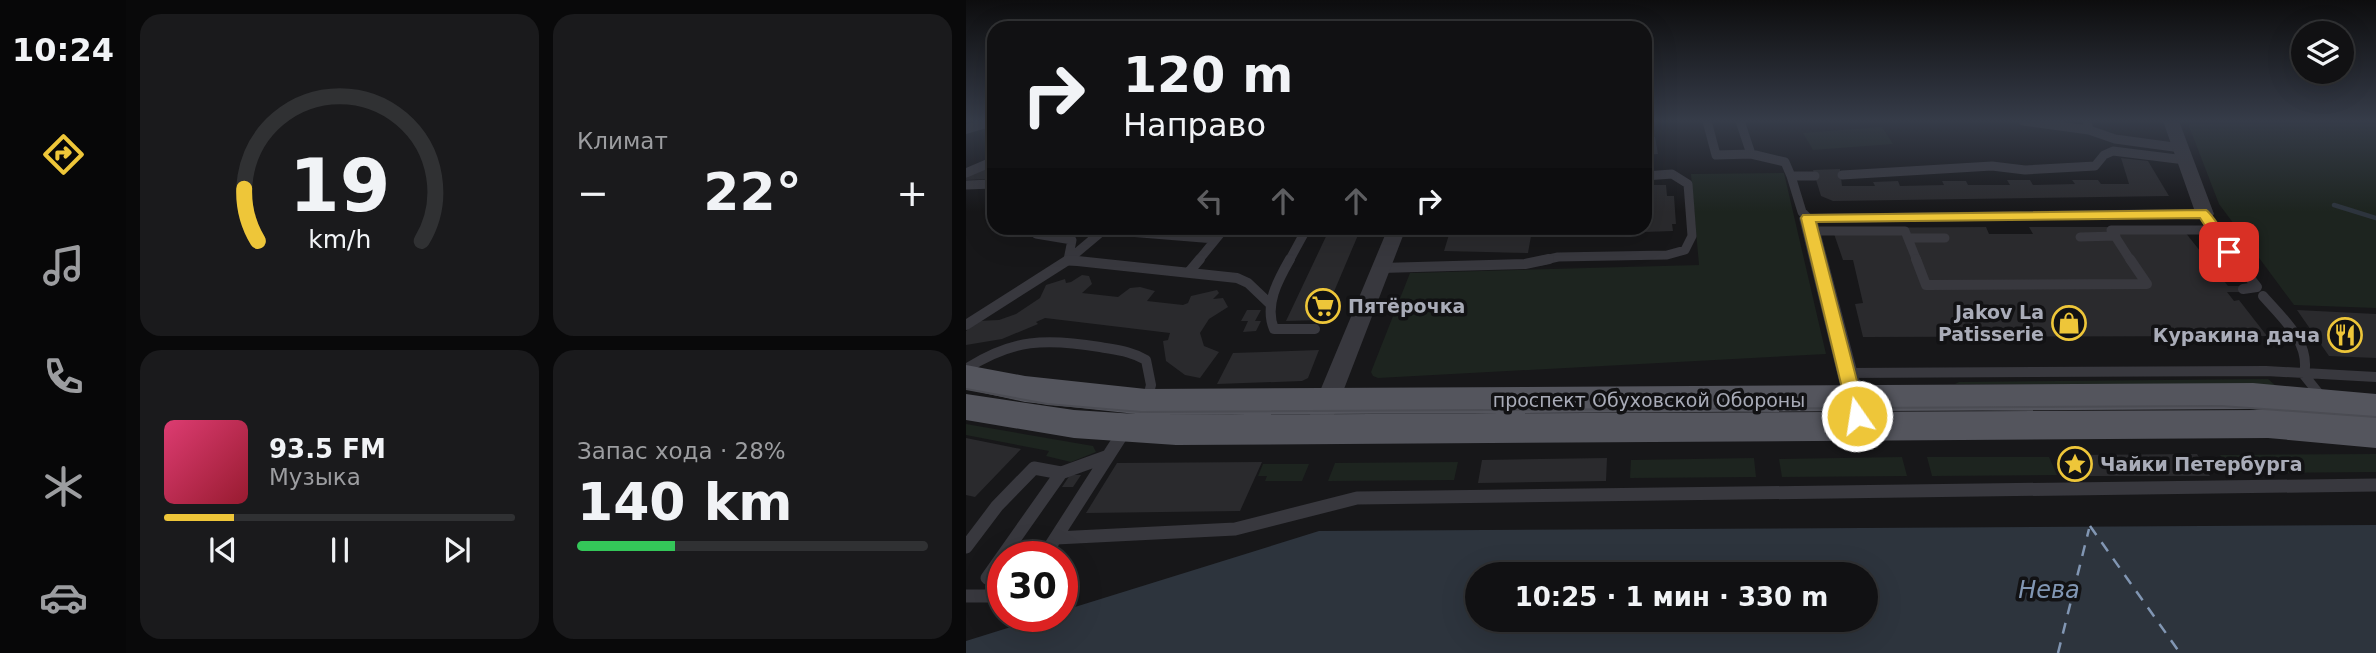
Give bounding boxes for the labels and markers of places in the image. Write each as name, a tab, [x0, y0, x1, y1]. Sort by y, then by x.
pin	[2199, 222, 2259, 282]
supermarket icon: Пятёрочка	[1304, 287, 1342, 325]
place label: Пятёрочка	[1348, 295, 1465, 317]
place label: Jakov La Patisserie	[1938, 301, 2044, 345]
shop icon: Jakov La Patisserie	[2050, 304, 2088, 342]
restaurant icon: Куракина дача	[2326, 316, 2364, 354]
place label: Куракина дача	[2153, 324, 2320, 346]
place icon: Чайки Петербурга	[2056, 445, 2094, 483]
place label: Чайки Петербурга	[2100, 453, 2303, 475]

